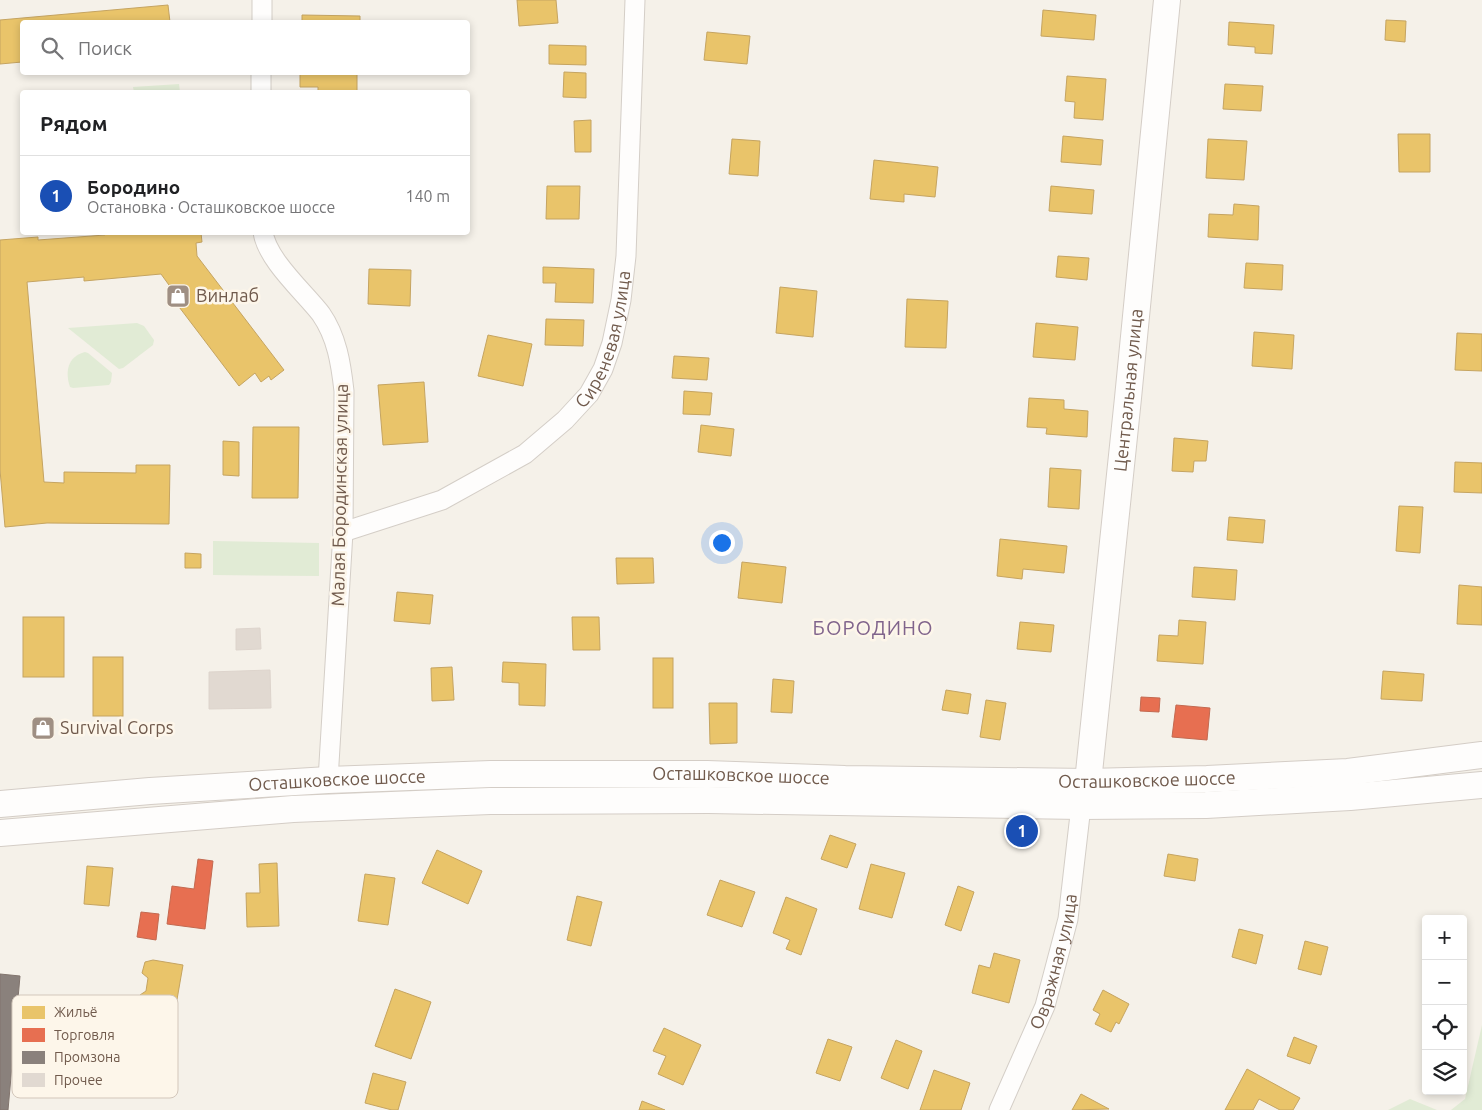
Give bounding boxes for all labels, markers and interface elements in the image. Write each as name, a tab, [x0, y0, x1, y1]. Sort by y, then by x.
search box	[20, 20, 470, 75]
icon: search	[38, 34, 66, 62]
text: Поиск	[78, 37, 132, 59]
text: Рядом	[40, 111, 108, 135]
text: Бородино	[87, 176, 180, 198]
text: 1	[51, 187, 61, 205]
text: 140 m	[405, 187, 450, 205]
text: Остановка · Осташковское шоссе	[87, 198, 335, 216]
street label: Сиреневая улица	[571, 269, 633, 411]
shop icon: Винлаб	[165, 283, 191, 309]
place label: Винлаб	[196, 285, 259, 305]
street label: Центральная улица	[1109, 308, 1146, 472]
street label: Малая Бородинская улица	[327, 383, 351, 607]
your location	[709, 530, 735, 556]
district label: БОРОДИНО	[813, 616, 933, 639]
shop icon: Survival Corps	[30, 715, 56, 741]
place label: Survival Corps	[60, 717, 174, 737]
street label: Осташковское шоссе	[652, 763, 830, 787]
street label: Осташковское шоссе	[248, 765, 426, 794]
street label: Осташковское шоссе	[1058, 767, 1236, 791]
pin: 1	[1006, 812, 1038, 850]
street label: Овражная улица	[1025, 893, 1080, 1032]
map controls	[1422, 915, 1467, 1095]
button: +	[1422, 915, 1467, 960]
button: −	[1422, 960, 1467, 1005]
legend	[12, 995, 178, 1098]
text: Жильё	[54, 1004, 98, 1020]
button: locate	[1422, 1005, 1467, 1050]
text: Торговля	[54, 1027, 115, 1043]
text: Промзона	[54, 1049, 121, 1065]
button: layers	[1422, 1050, 1467, 1095]
text: Прочее	[54, 1072, 103, 1088]

